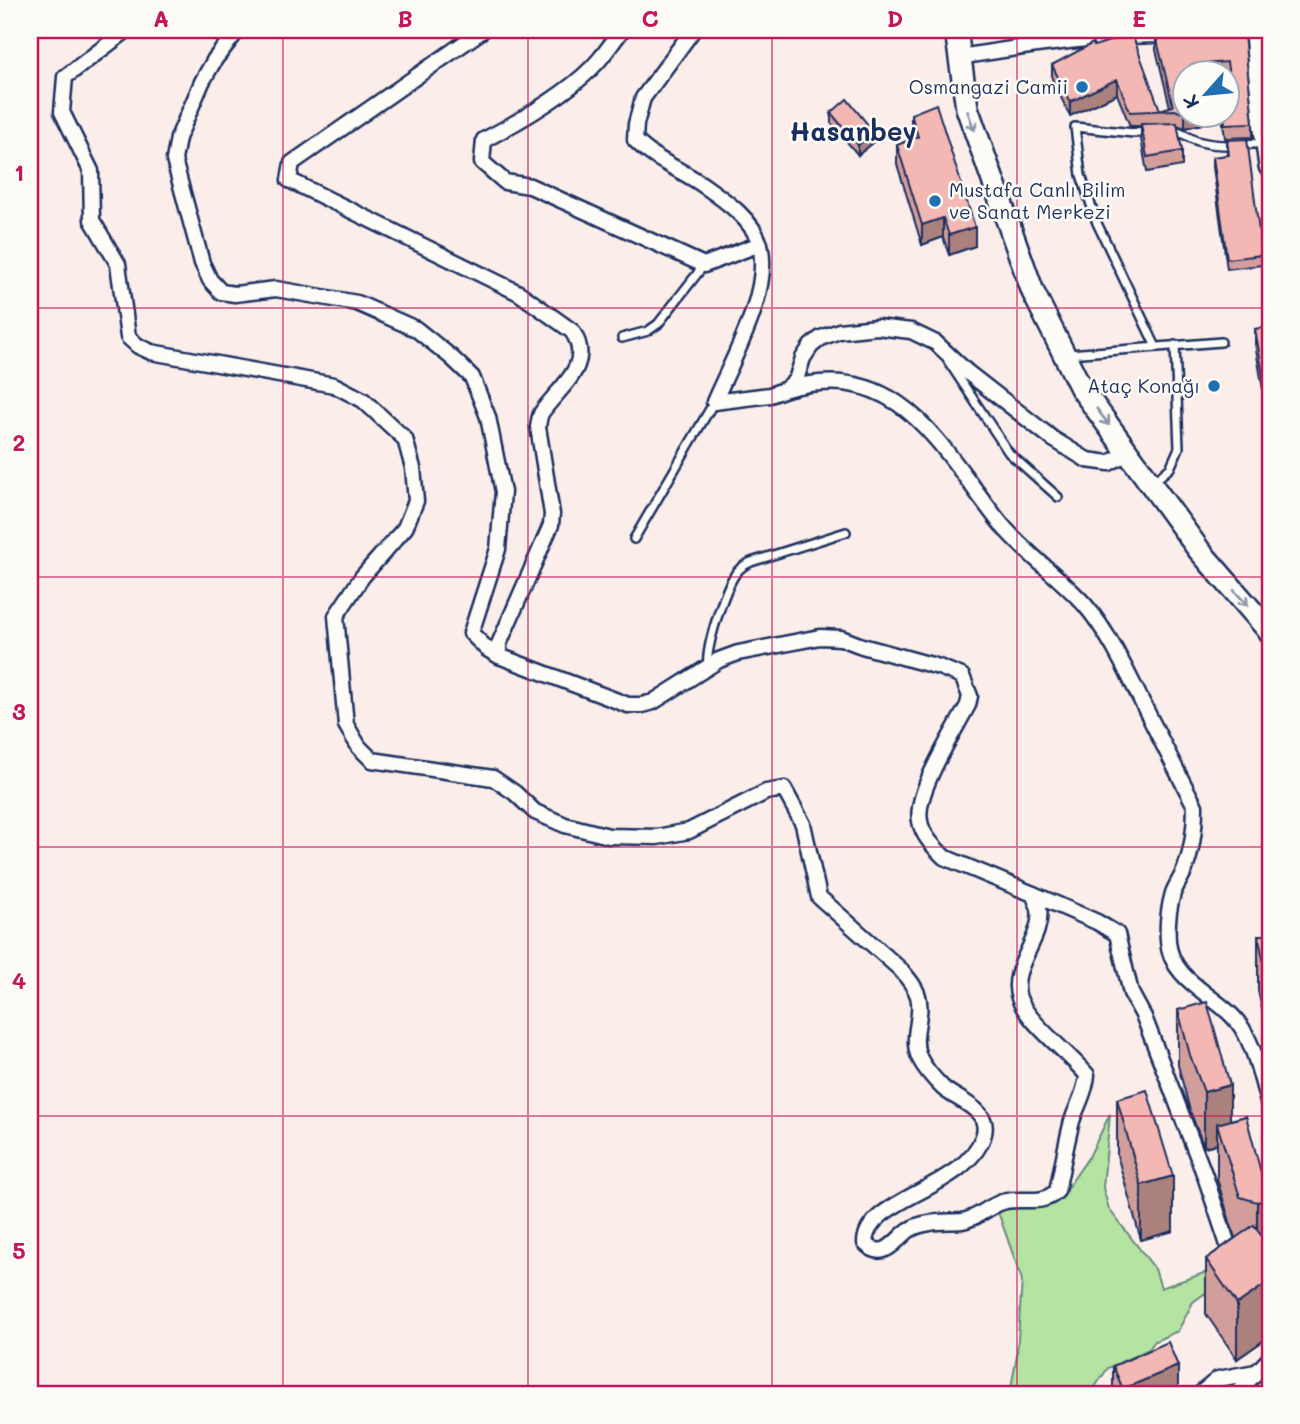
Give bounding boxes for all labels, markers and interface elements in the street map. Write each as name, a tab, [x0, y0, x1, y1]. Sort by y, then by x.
text: A	[153, 3, 169, 33]
text: B	[397, 3, 413, 33]
text: C	[641, 3, 659, 33]
text: D	[887, 3, 903, 33]
text: E	[1132, 3, 1146, 33]
north arrow	[1170, 60, 1240, 130]
place label: Osmangazi Camii	[909, 74, 1068, 99]
marker: Osmangazi Camii	[1074, 79, 1090, 95]
text: K	[1176, 91, 1204, 113]
one-way arrow	[965, 110, 978, 132]
district label: Hasanbey	[789, 114, 917, 148]
text: 1	[14, 157, 24, 187]
place label: Mustafa Canlı Bilim ve Sanat Merkezi	[949, 177, 1125, 224]
marker: Mustafa Canlı Bilim ve Sanat Merkezi	[927, 193, 943, 209]
place label: Ataç Konağı	[1087, 373, 1200, 398]
marker: Ataç Konağı	[1206, 378, 1222, 394]
one-way arrow	[1096, 407, 1110, 426]
text: 2	[13, 427, 25, 457]
one-way arrow	[1233, 588, 1249, 606]
text: 3	[12, 696, 26, 726]
text: 4	[12, 965, 26, 995]
text: 5	[12, 1235, 26, 1265]

